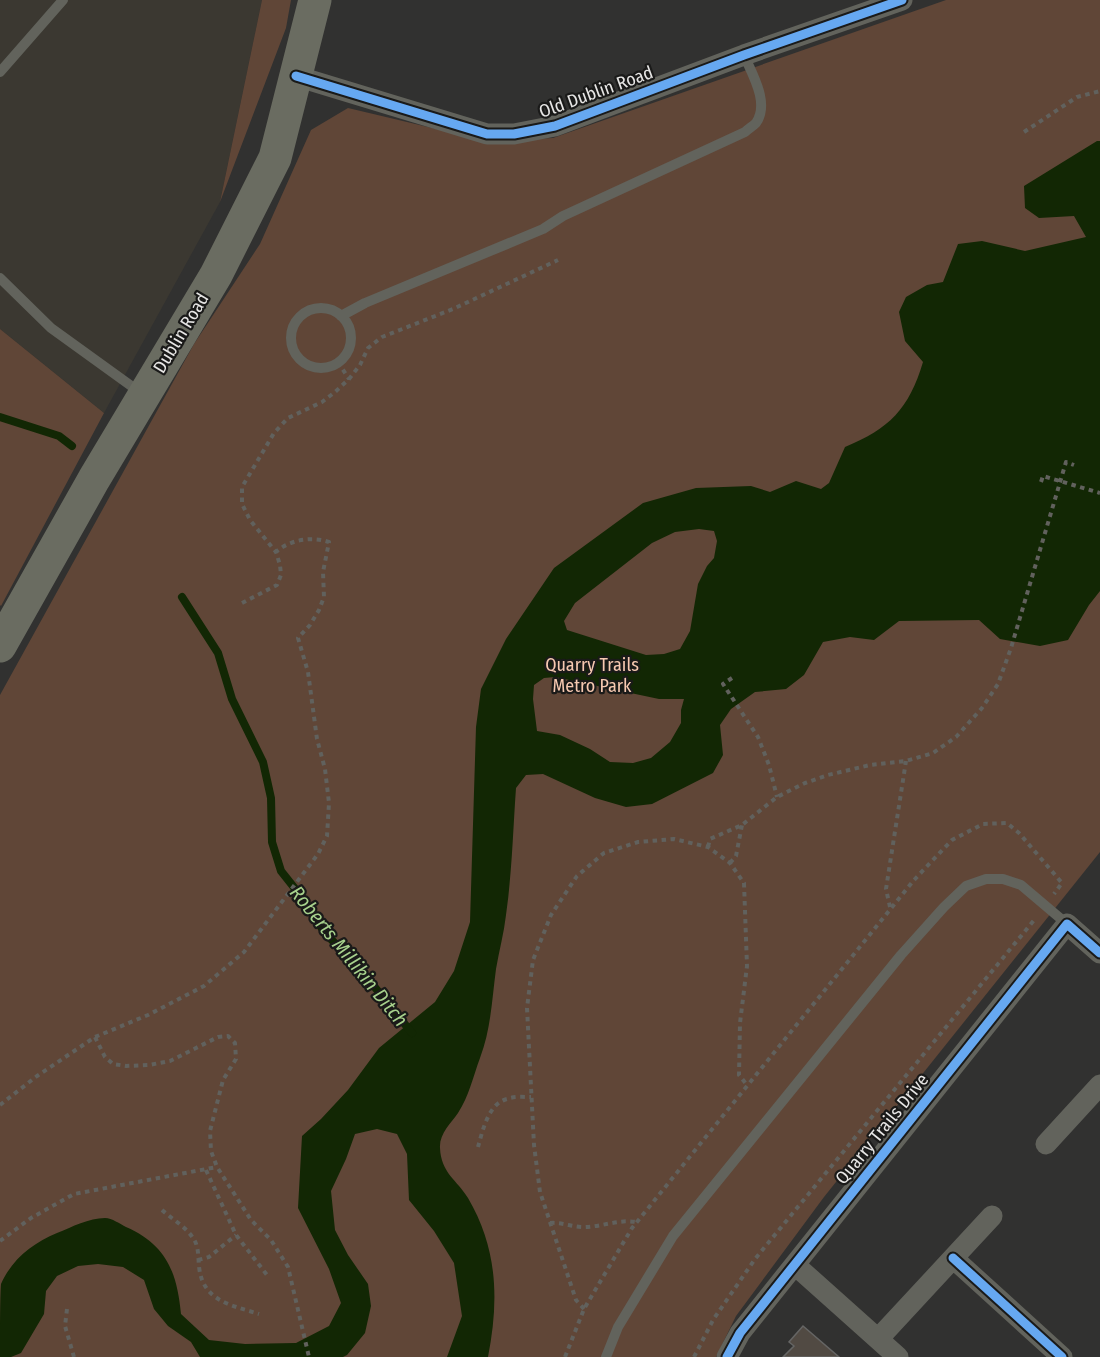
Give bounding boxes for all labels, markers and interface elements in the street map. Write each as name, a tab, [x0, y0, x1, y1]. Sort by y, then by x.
street label: Old Dublin Road	[536, 61, 656, 123]
street label: Dublin Road	[148, 289, 214, 377]
park label: Quarry Trails Metro Park	[545, 654, 639, 697]
water label: Roberts Millikin Ditch	[285, 881, 413, 1031]
street label: Quarry Trails Drive	[831, 1069, 933, 1189]

